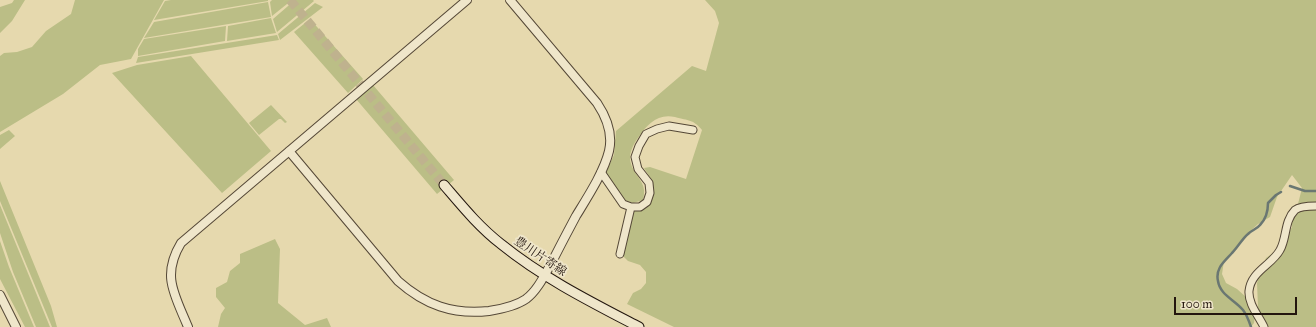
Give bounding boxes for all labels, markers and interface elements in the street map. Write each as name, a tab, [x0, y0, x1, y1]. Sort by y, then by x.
street label: 豊川片寄線	[511, 234, 569, 280]
scale bar	[1176, 289, 1299, 315]
text: 100 m	[1181, 297, 1212, 311]

